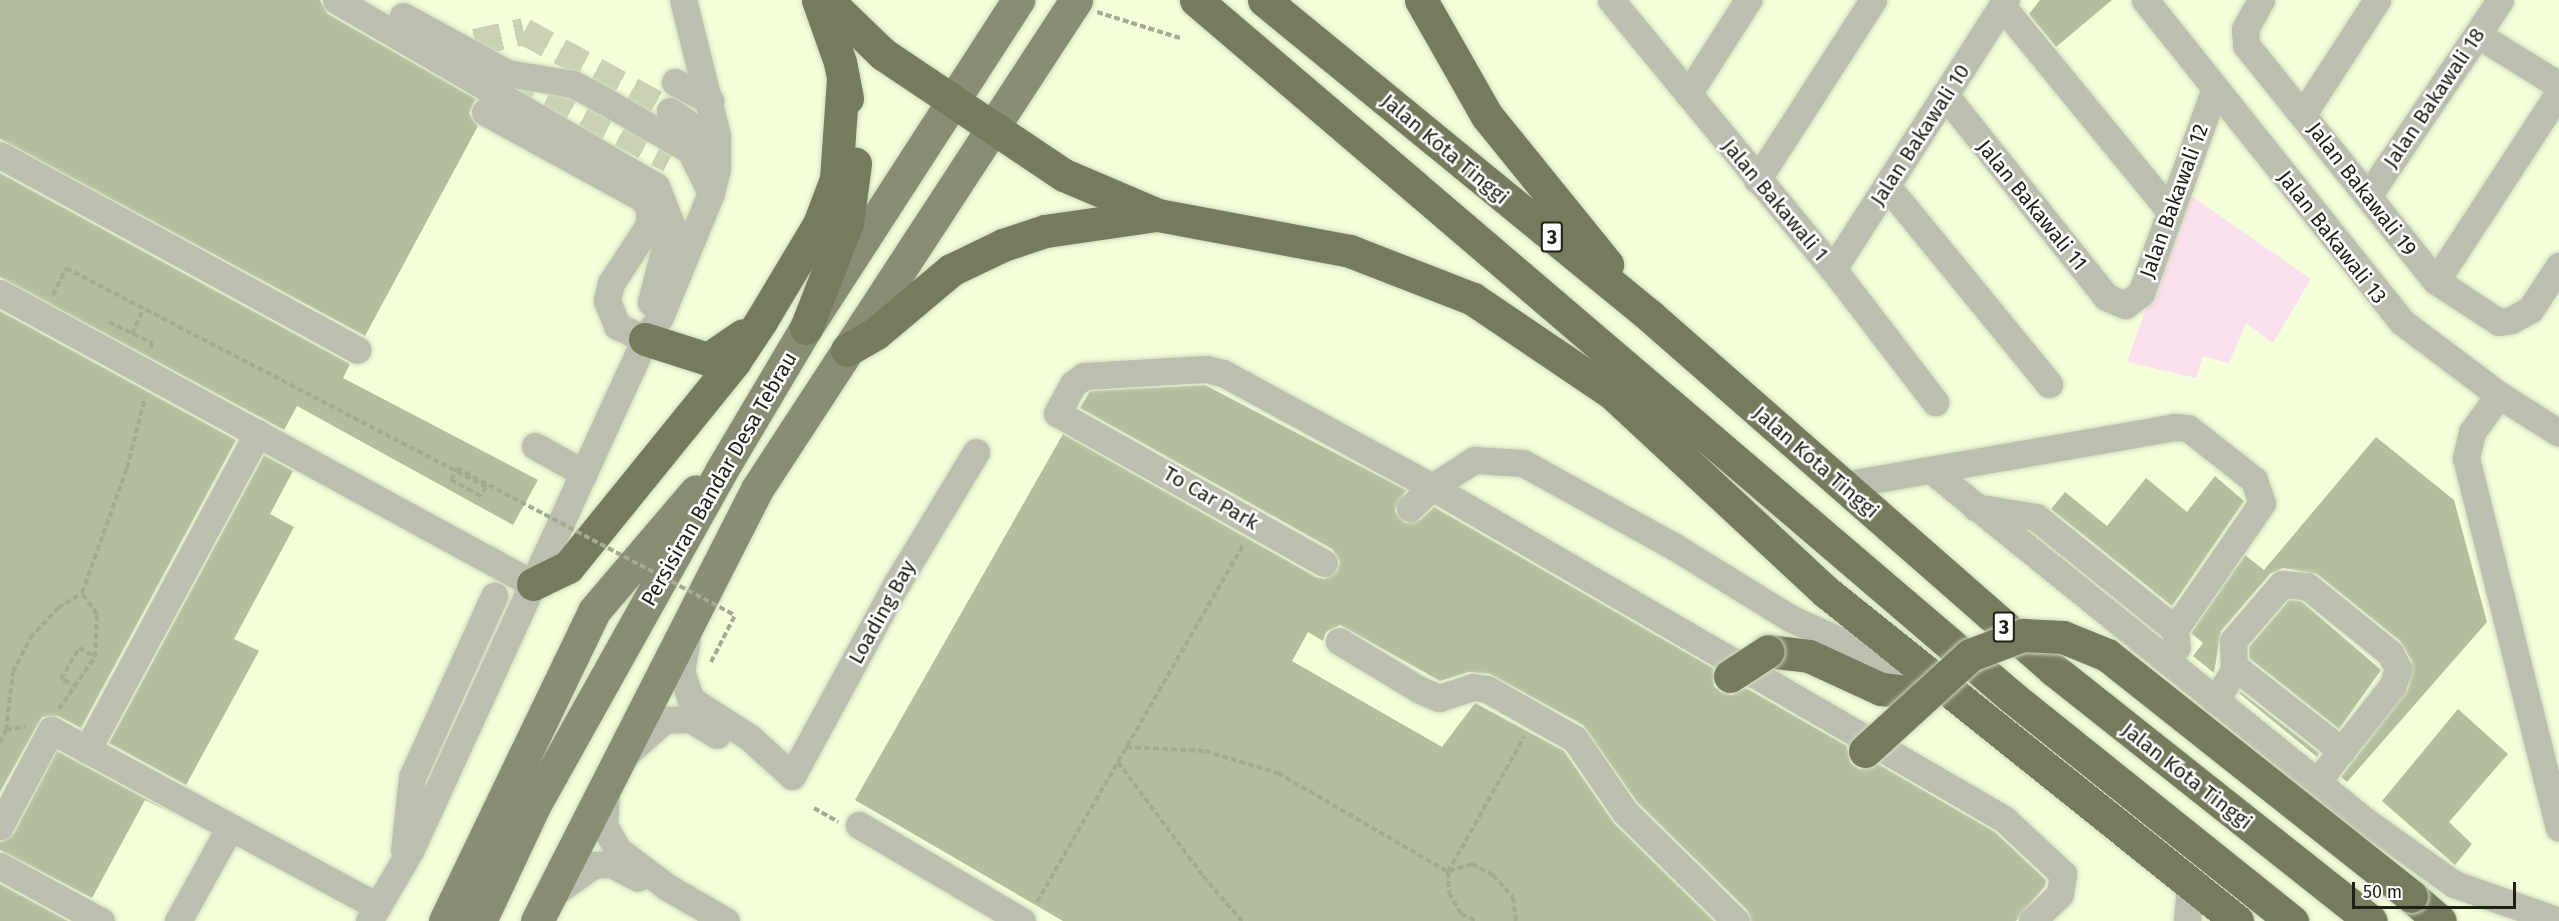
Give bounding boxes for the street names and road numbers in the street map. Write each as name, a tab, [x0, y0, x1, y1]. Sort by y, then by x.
street label: Jalan Bakawali 18	[2378, 23, 2490, 173]
street label: Jalan Bakawali 10	[1865, 60, 1975, 210]
street label: Jalan Kota Tinggi	[1376, 88, 1514, 210]
street label: Jalan Bakawali 19	[2302, 117, 2422, 261]
street label: Jalan Bakawali 12	[2134, 121, 2214, 281]
street label: Jalan Bakawali 1	[1717, 134, 1833, 266]
street label: Jalan Bakawali 11	[1972, 135, 2092, 275]
street label: Jalan Bakawali 13	[2272, 165, 2392, 309]
road number: 3	[1540, 220, 1564, 254]
street label: Persisiran Bandar Desa Tebrau	[636, 347, 802, 611]
street label: Jalan Kota Tinggi	[1748, 400, 1884, 524]
street label: To Car Park	[1159, 461, 1263, 535]
street label: Loading Bay	[843, 556, 921, 668]
road number: 3	[1992, 610, 2016, 644]
street label: Jalan Kota Tinggi	[2117, 717, 2257, 835]

